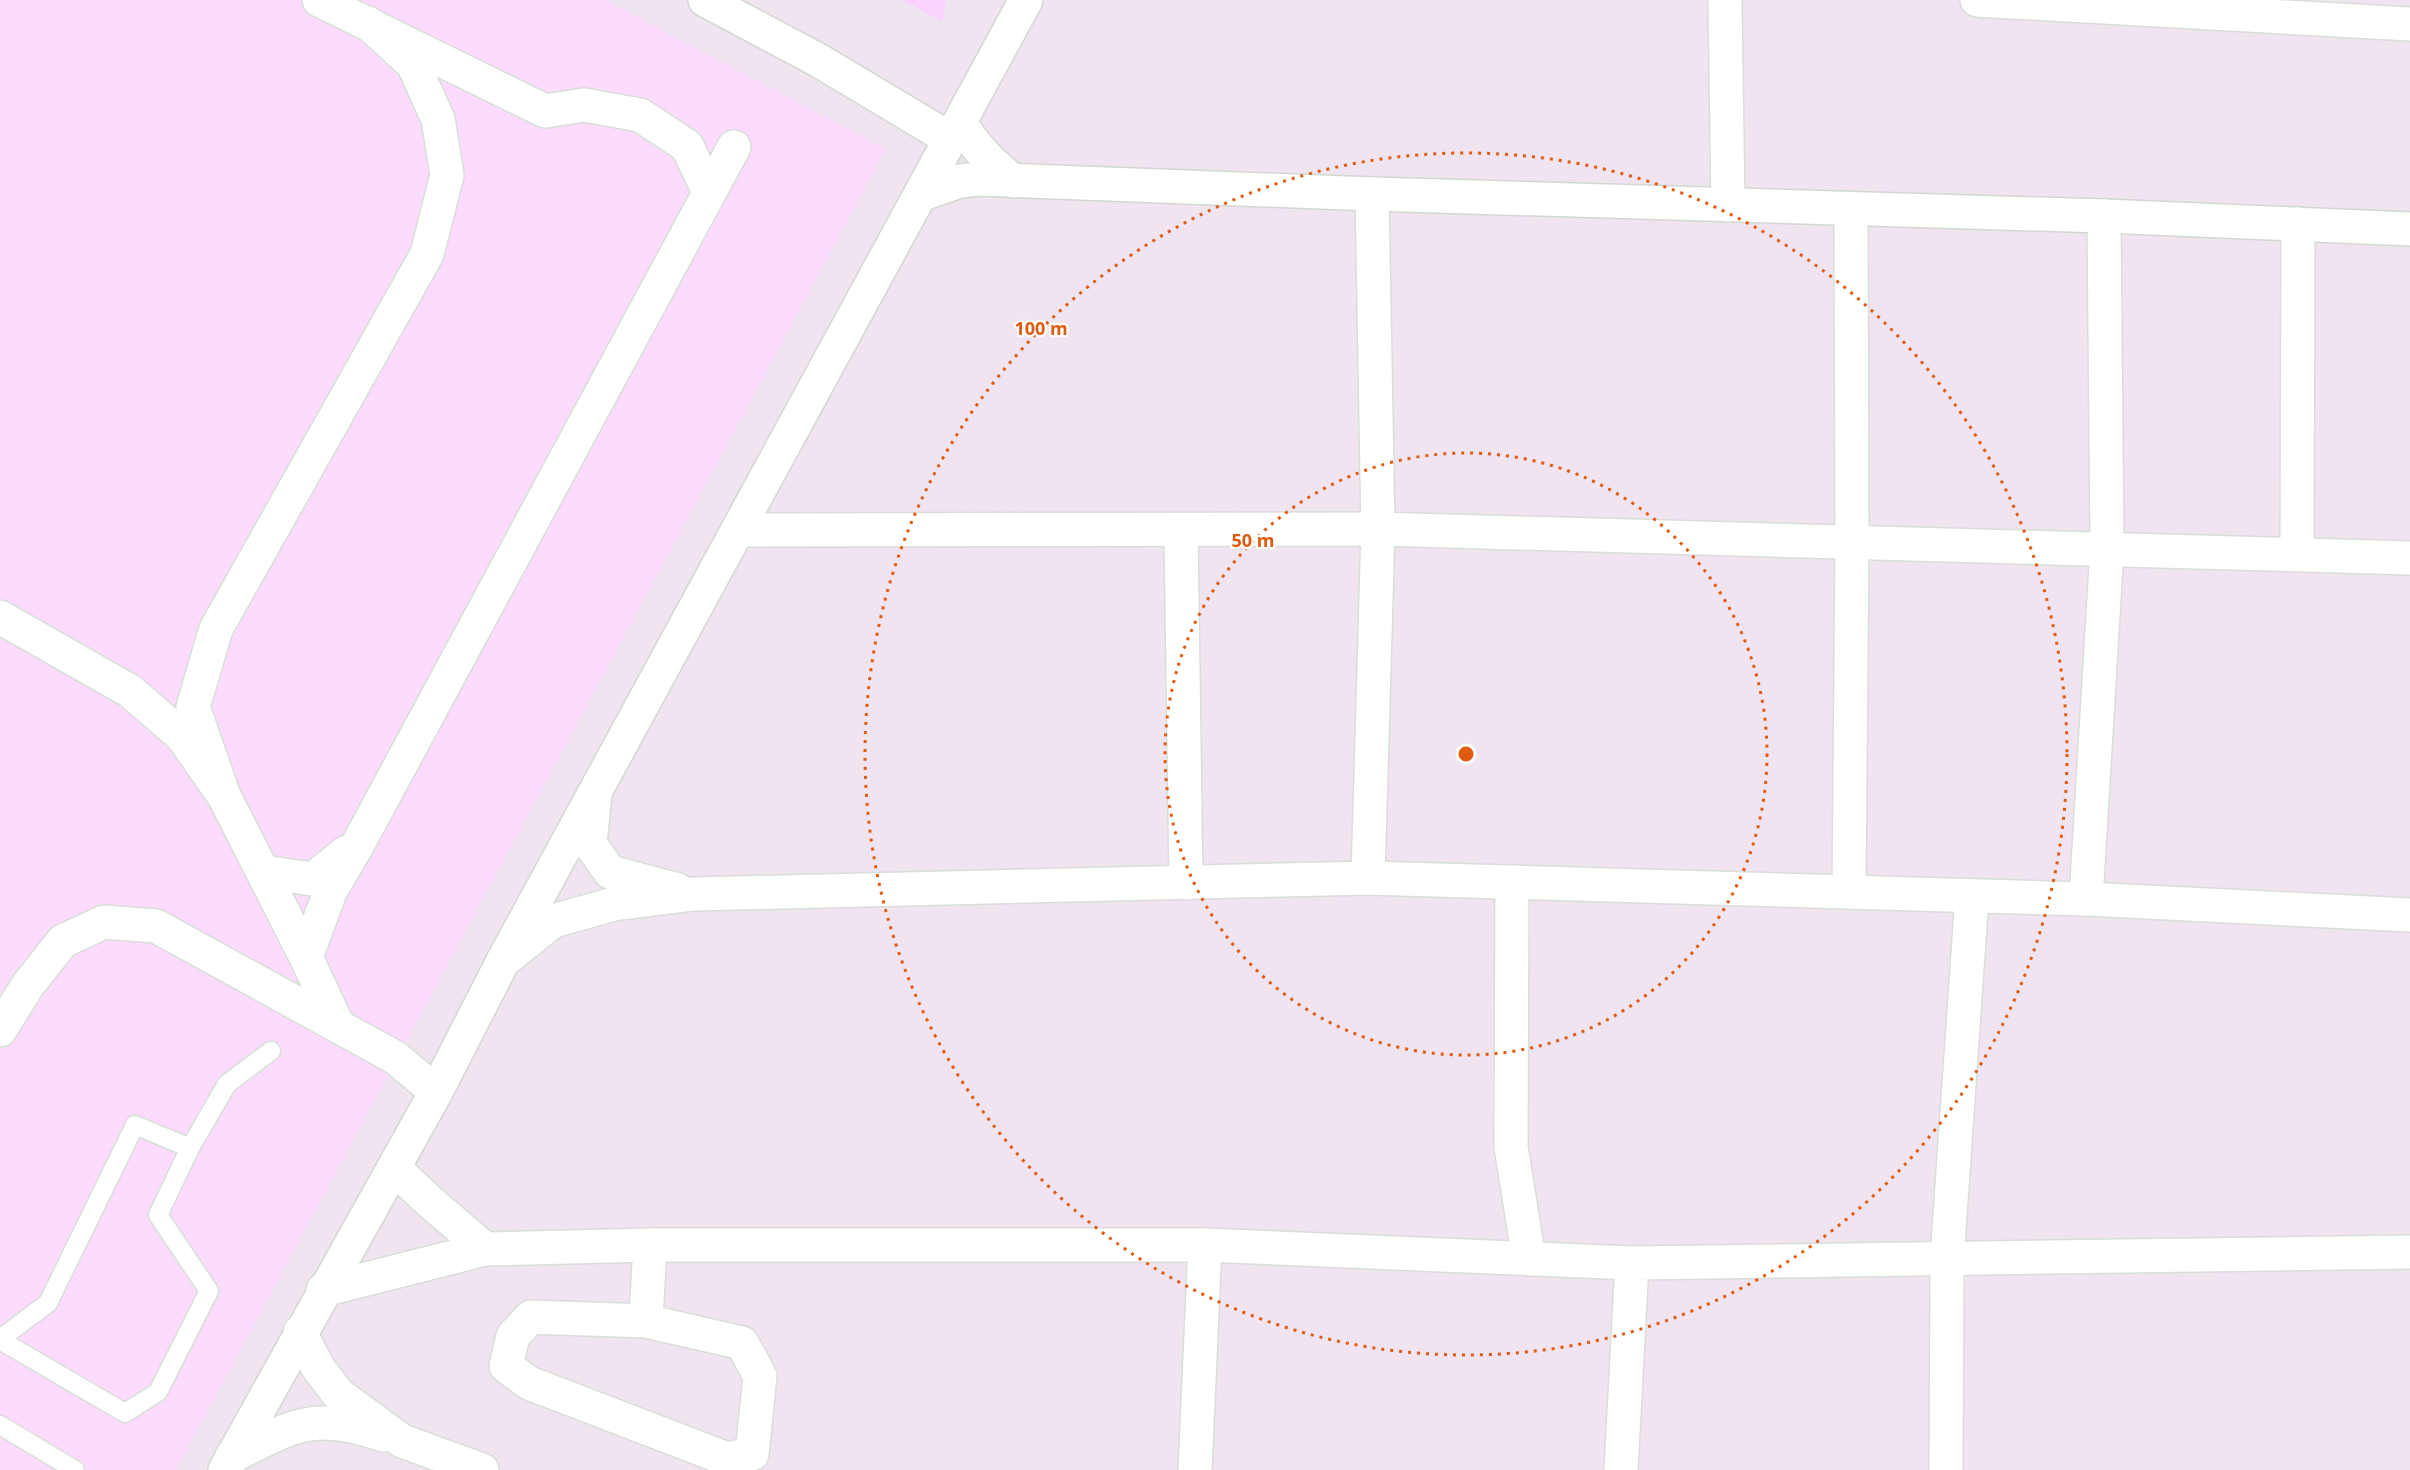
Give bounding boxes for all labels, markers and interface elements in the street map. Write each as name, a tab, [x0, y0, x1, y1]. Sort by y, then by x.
text: 100 m	[1014, 316, 1068, 340]
text: 50 m	[1232, 528, 1274, 552]
centre of rings	[1456, 744, 1476, 764]

